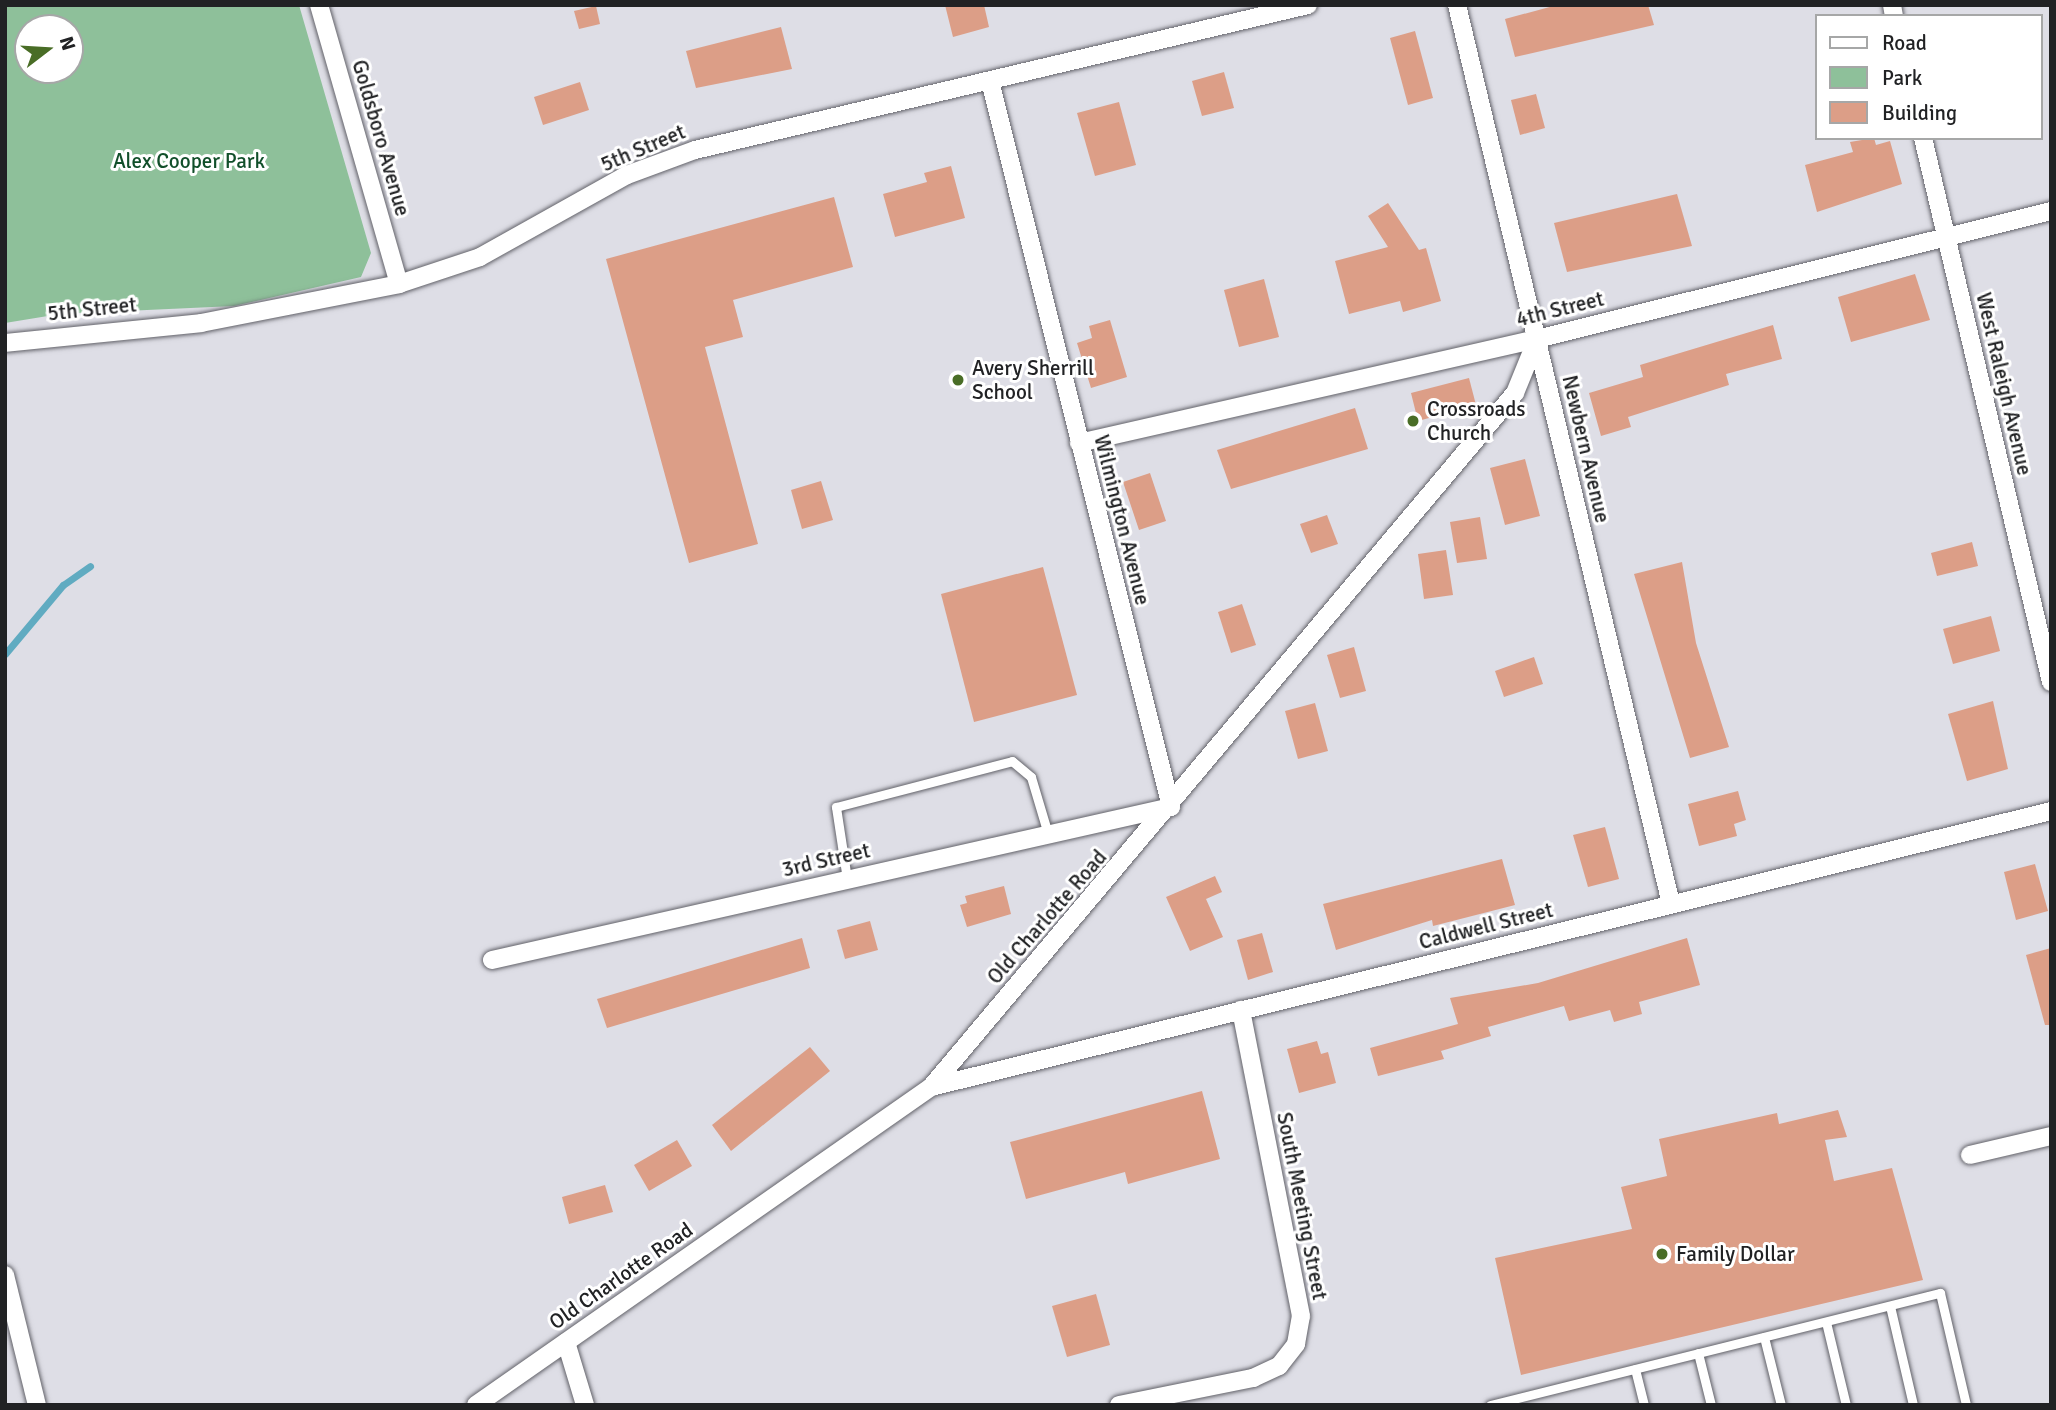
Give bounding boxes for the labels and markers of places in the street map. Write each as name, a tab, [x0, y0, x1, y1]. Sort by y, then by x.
place label: Avery Sherrill School	[972, 355, 1094, 405]
marker: Avery Sherrill School	[950, 372, 966, 388]
place label: Crossroads Church	[1427, 396, 1525, 446]
marker: Crossroads Church	[1405, 413, 1421, 429]
place label: Family Dollar	[1676, 1241, 1795, 1267]
marker: Family Dollar	[1654, 1246, 1670, 1262]

